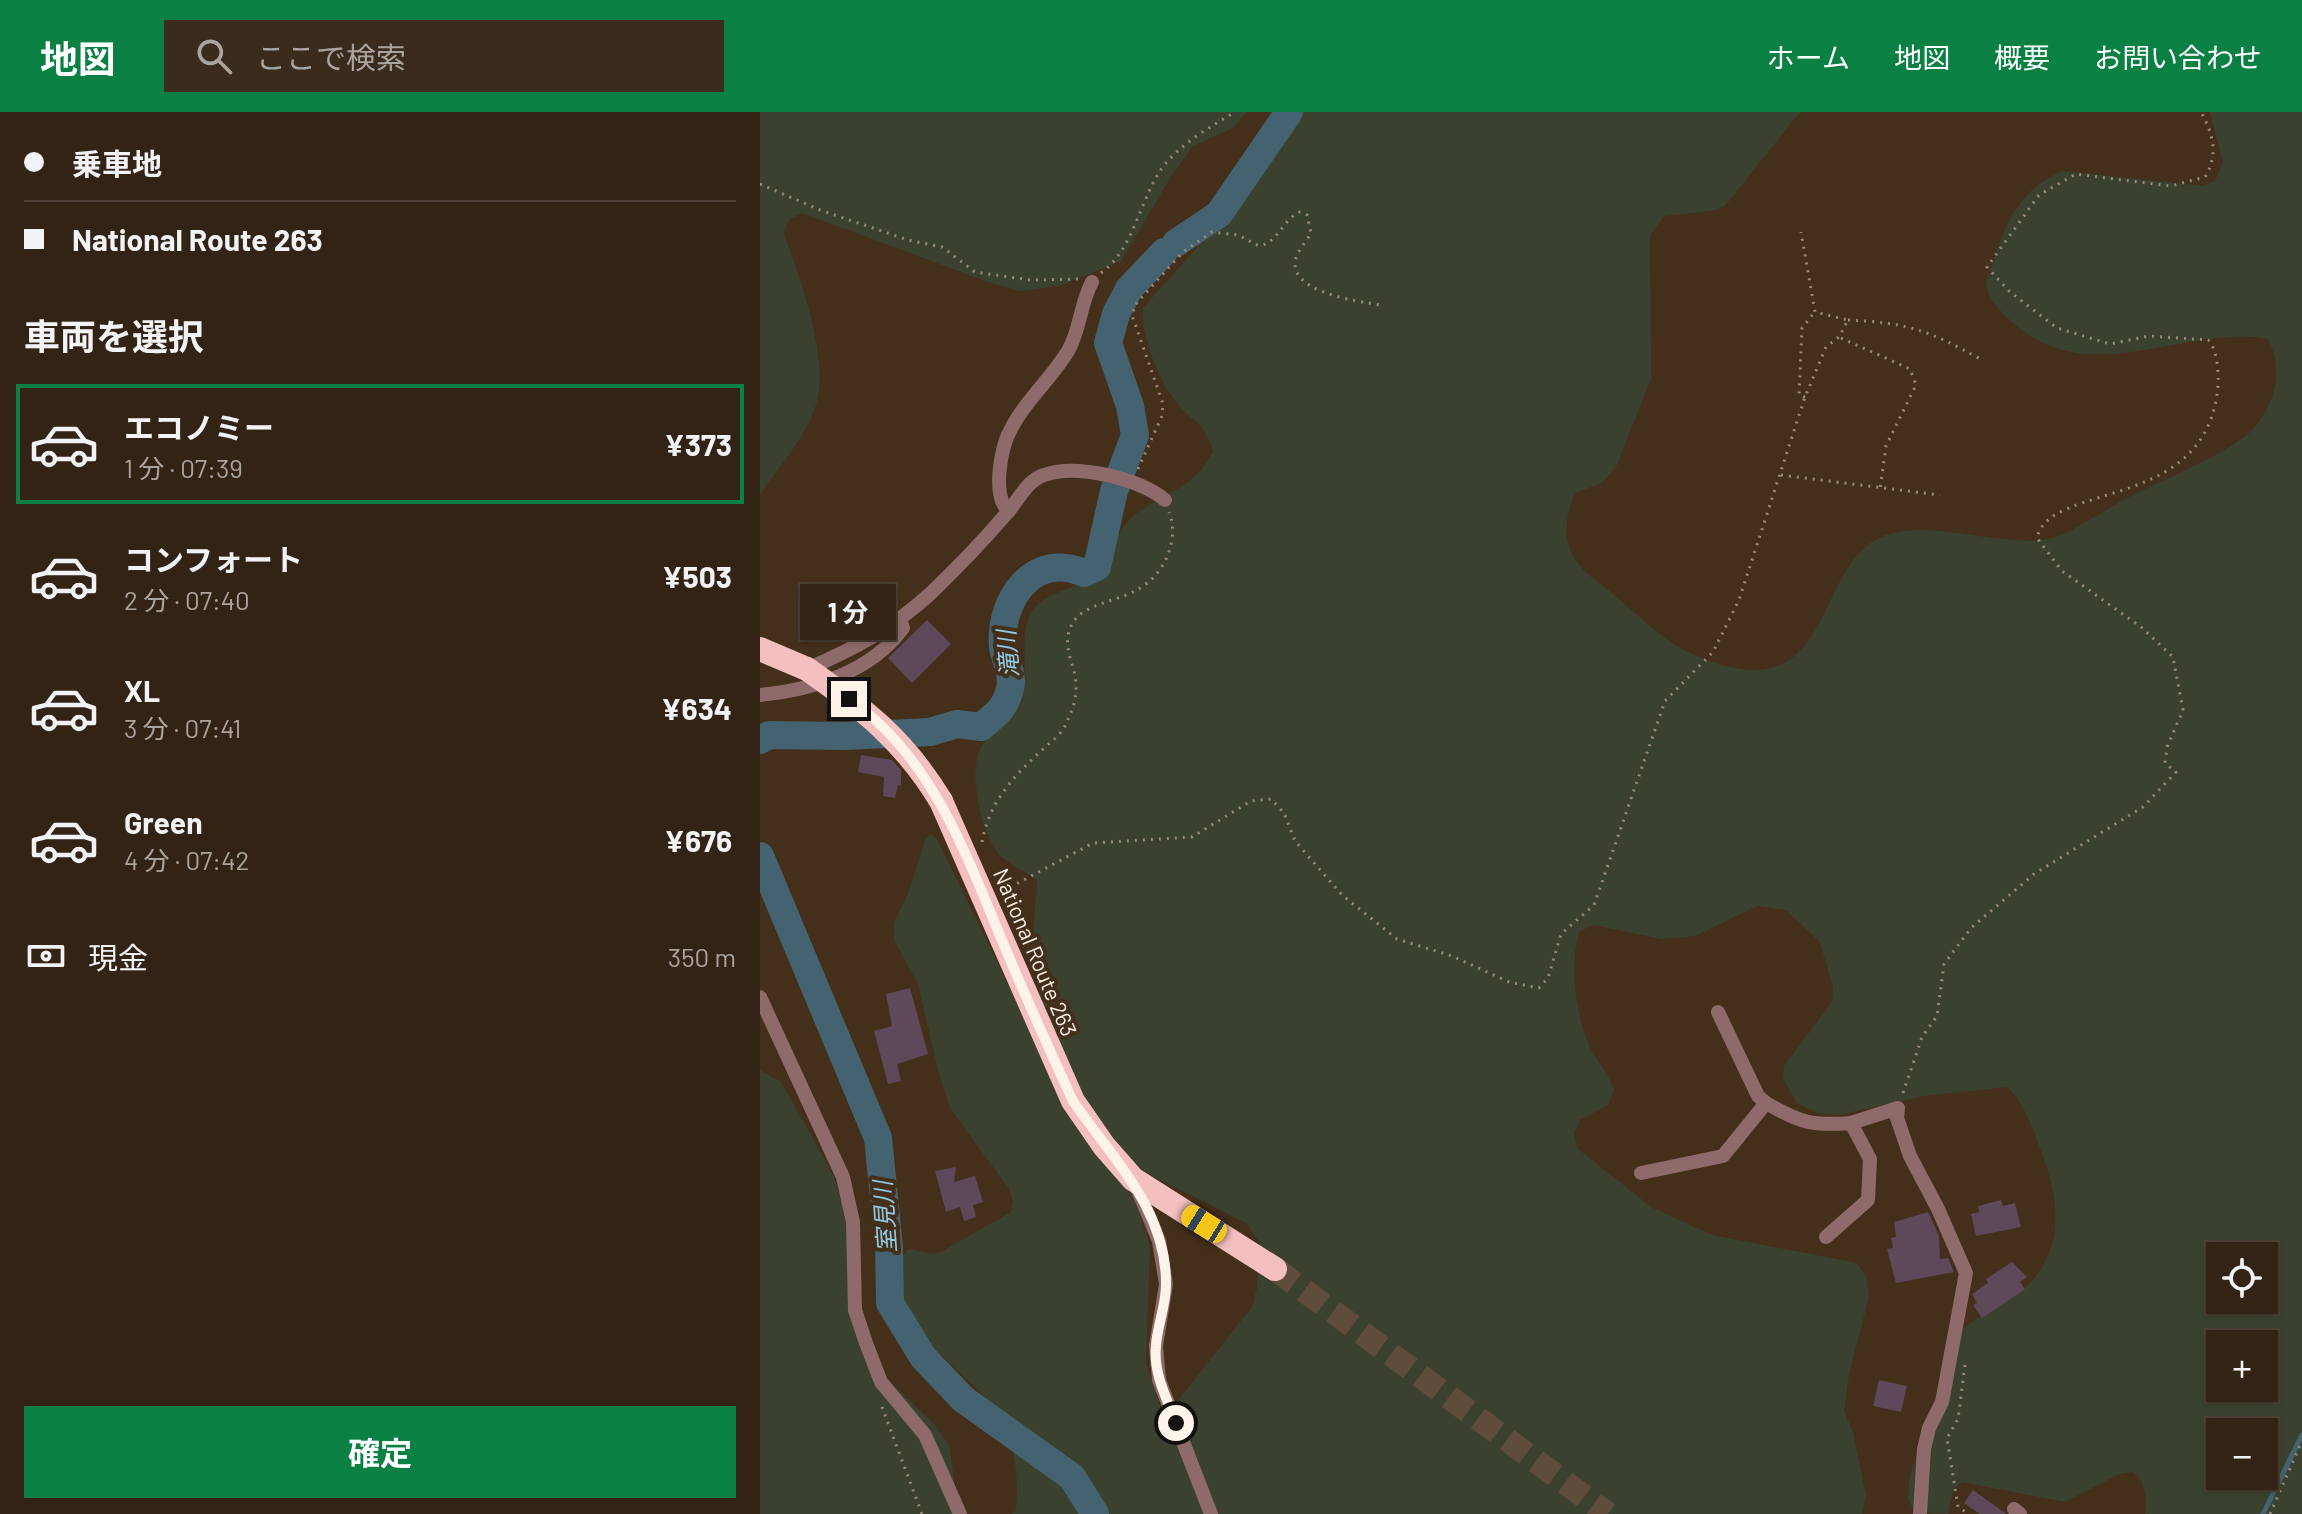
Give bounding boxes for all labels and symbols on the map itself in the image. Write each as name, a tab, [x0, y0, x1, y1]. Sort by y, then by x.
callout: 1 分	[801, 583, 897, 639]
water label: 滝川	[990, 626, 1024, 679]
route end	[831, 681, 867, 717]
street label: National Route 263	[989, 864, 1083, 1040]
water label: 室見川	[867, 1177, 901, 1254]
car	[1177, 1201, 1231, 1247]
route start	[1158, 1405, 1194, 1441]

